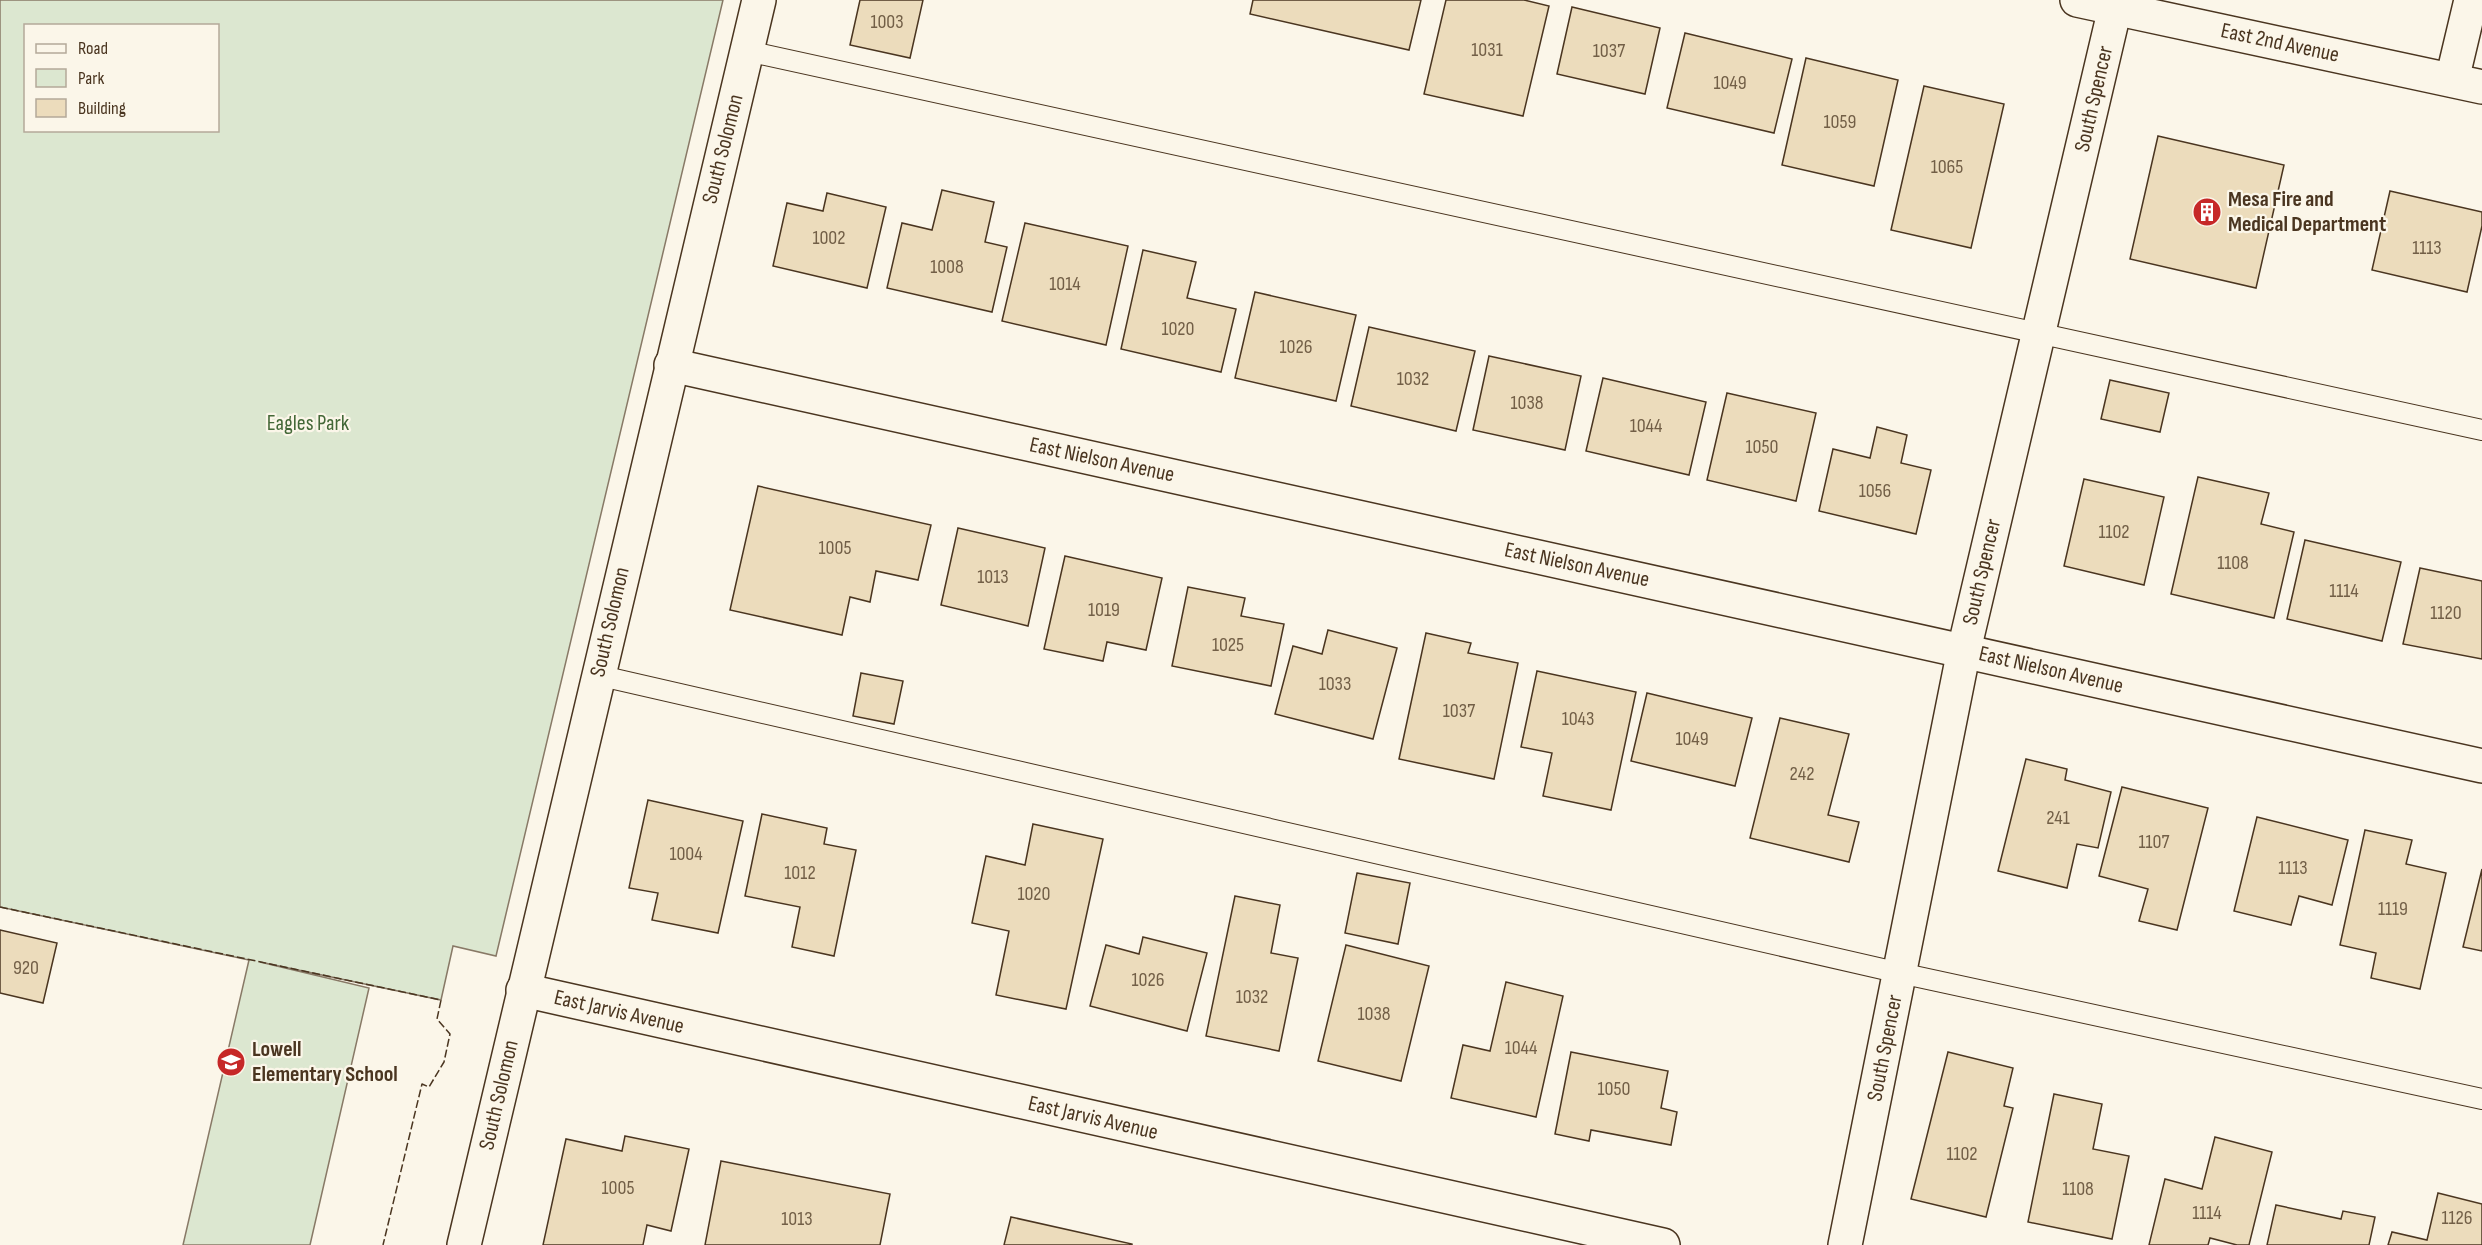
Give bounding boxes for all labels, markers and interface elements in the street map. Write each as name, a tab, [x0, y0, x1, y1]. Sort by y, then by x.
house number: 1003	[870, 10, 904, 34]
street label: East 2nd Avenue	[2218, 17, 2342, 69]
legend	[24, 24, 219, 132]
text: Road	[78, 38, 108, 59]
house number: 1031	[1471, 38, 1503, 62]
house number: 1037	[1593, 39, 1625, 63]
street label: South Spencer	[2069, 43, 2119, 155]
text: Park	[78, 68, 104, 89]
house number: 1049	[1713, 71, 1747, 95]
street label: South Solomon	[696, 91, 750, 207]
text: Building	[78, 98, 126, 119]
house number: 1059	[1824, 110, 1856, 134]
house number: 1065	[1931, 155, 1963, 179]
place label: Mesa Fire and Medical Department	[2228, 186, 2386, 238]
building icon: Mesa Fire and Medical Department	[2191, 196, 2223, 228]
house number: 1002	[812, 226, 846, 250]
house number: 1113	[2412, 236, 2442, 260]
house number: 1008	[930, 255, 964, 279]
house number: 1014	[1049, 272, 1081, 296]
house number: 1020	[1161, 317, 1195, 341]
house number: 1026	[1280, 335, 1312, 359]
house number: 1032	[1397, 367, 1429, 391]
house number: 1038	[1510, 391, 1544, 415]
park label: Eagles Park	[267, 410, 350, 437]
house number: 1044	[1630, 414, 1662, 438]
street label: East Nielson Avenue	[1027, 431, 1177, 489]
house number: 1050	[1746, 435, 1778, 459]
house number: 1056	[1859, 479, 1891, 503]
street label: South Spencer	[1957, 516, 2007, 628]
house number: 1102	[2098, 520, 2130, 544]
house number: 1005	[819, 536, 851, 560]
street label: East Nielson Avenue	[1502, 536, 1652, 594]
house number: 1108	[2217, 551, 2249, 575]
street label: South Solomon	[584, 564, 636, 680]
house number: 1013	[977, 565, 1009, 589]
house number: 1114	[2329, 579, 2359, 603]
house number: 1019	[1088, 598, 1120, 622]
house number: 1120	[2430, 601, 2462, 625]
house number: 1025	[1212, 633, 1244, 657]
street label: East Nielson Avenue	[1976, 640, 2126, 700]
house number: 1033	[1319, 672, 1351, 696]
house number: 1037	[1443, 699, 1475, 723]
house number: 1043	[1562, 707, 1594, 731]
house number: 1049	[1675, 727, 1709, 751]
house number: 242	[1790, 762, 1814, 786]
house number: 241	[2046, 806, 2070, 830]
house number: 1107	[2139, 830, 2169, 854]
house number: 1004	[669, 842, 703, 866]
house number: 1113	[2278, 856, 2308, 880]
house number: 1012	[784, 861, 816, 885]
house number: 1020	[1017, 882, 1051, 906]
house number: 1119	[2378, 897, 2408, 921]
house number: 920	[13, 956, 39, 980]
house number: 1026	[1132, 968, 1164, 992]
street label: East Jarvis Avenue	[551, 984, 687, 1040]
house number: 1032	[1236, 985, 1268, 1009]
street label: South Spencer	[1861, 992, 1909, 1104]
house number: 1038	[1357, 1002, 1391, 1026]
place label: Lowell Elementary School	[252, 1036, 398, 1088]
house number: 1044	[1505, 1036, 1537, 1060]
street label: South Solomon	[473, 1037, 525, 1153]
school or university icon: Lowell Elementary School	[215, 1046, 247, 1078]
house number: 1050	[1598, 1077, 1630, 1101]
street label: East Jarvis Avenue	[1025, 1090, 1161, 1146]
house number: 1102	[1946, 1142, 1978, 1166]
house number: 1005	[602, 1176, 634, 1200]
house number: 1108	[2062, 1177, 2094, 1201]
house number: 1114	[2192, 1201, 2222, 1225]
house number: 1126	[2441, 1206, 2473, 1230]
house number: 1013	[781, 1207, 813, 1231]

